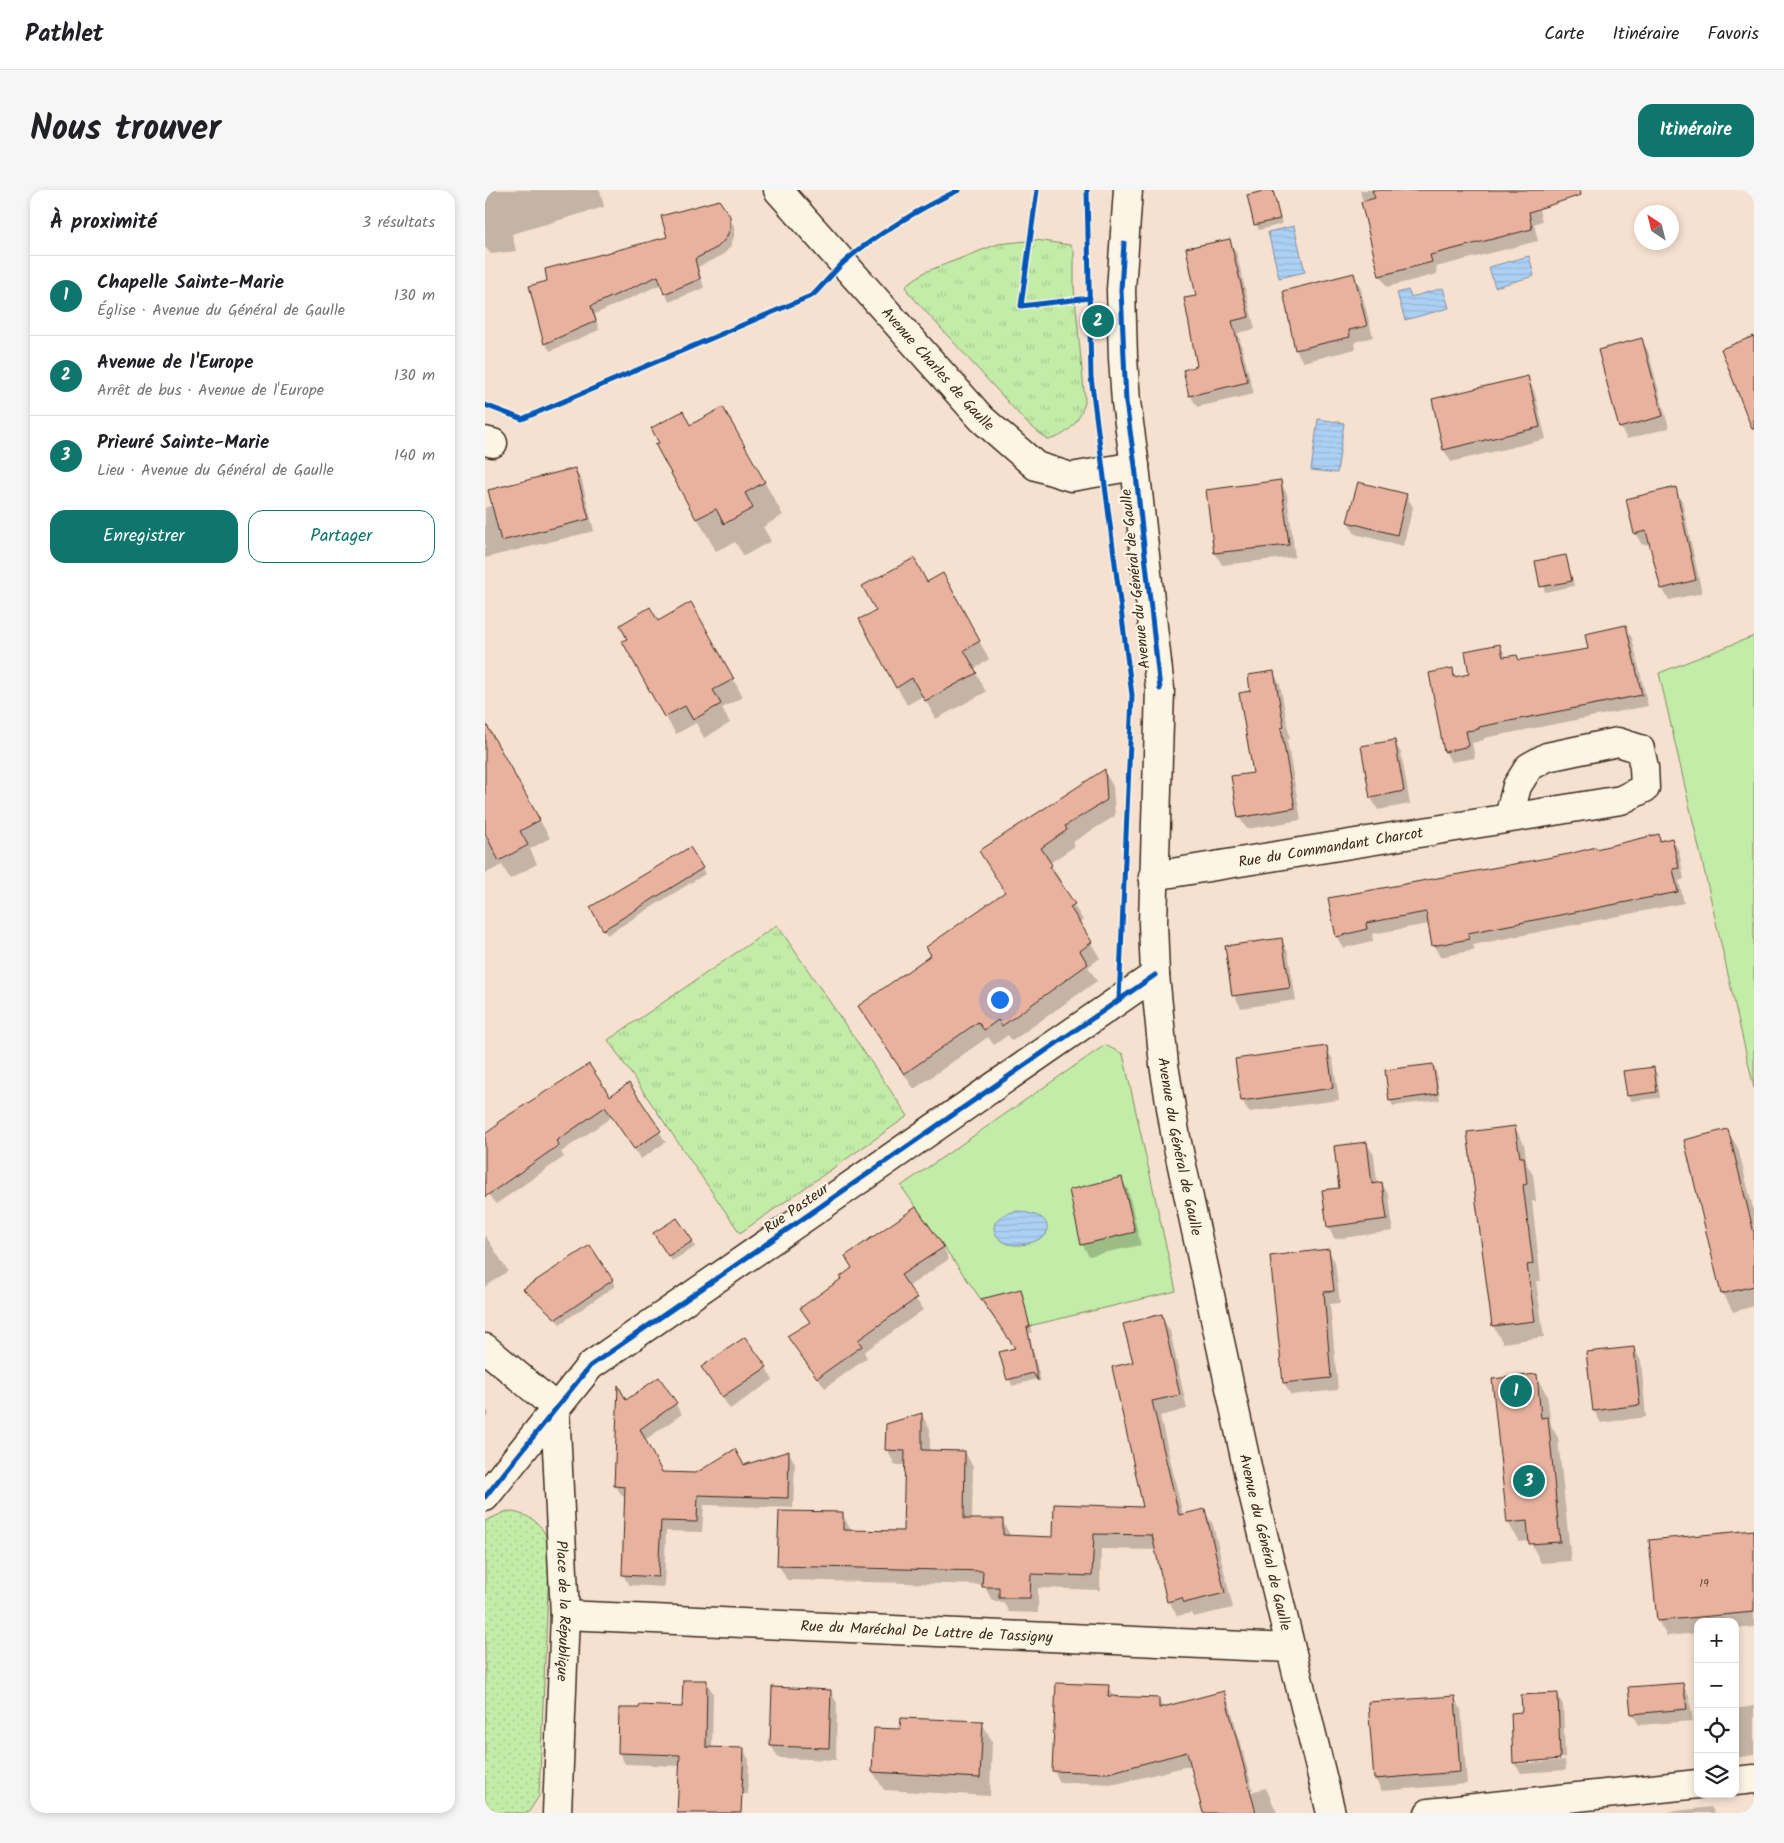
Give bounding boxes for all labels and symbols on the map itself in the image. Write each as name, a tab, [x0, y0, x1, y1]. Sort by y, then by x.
north arrow	[1634, 205, 1679, 250]
street label: Avenue Charles de Gaulle	[875, 302, 999, 438]
pin: 2	[1082, 302, 1114, 340]
street label: Avenue du Général de Gaulle	[1115, 488, 1157, 670]
street label: Rue du Commandant Charcot	[1237, 821, 1425, 875]
your location	[987, 987, 1013, 1013]
street label: Avenue du Général de Gaulle	[1150, 1057, 1208, 1238]
street label: Rue Pasteur	[759, 1177, 835, 1240]
pin: 1	[1500, 1372, 1532, 1410]
street label: Avenue du Général de Gaulle	[1232, 1452, 1297, 1634]
pin: 3	[1513, 1462, 1545, 1500]
street label: Place de la République	[548, 1540, 576, 1682]
house number: 19	[1699, 1574, 1709, 1593]
street label: Rue du Maréchal De Lattre de Tassigny	[800, 1615, 1054, 1650]

